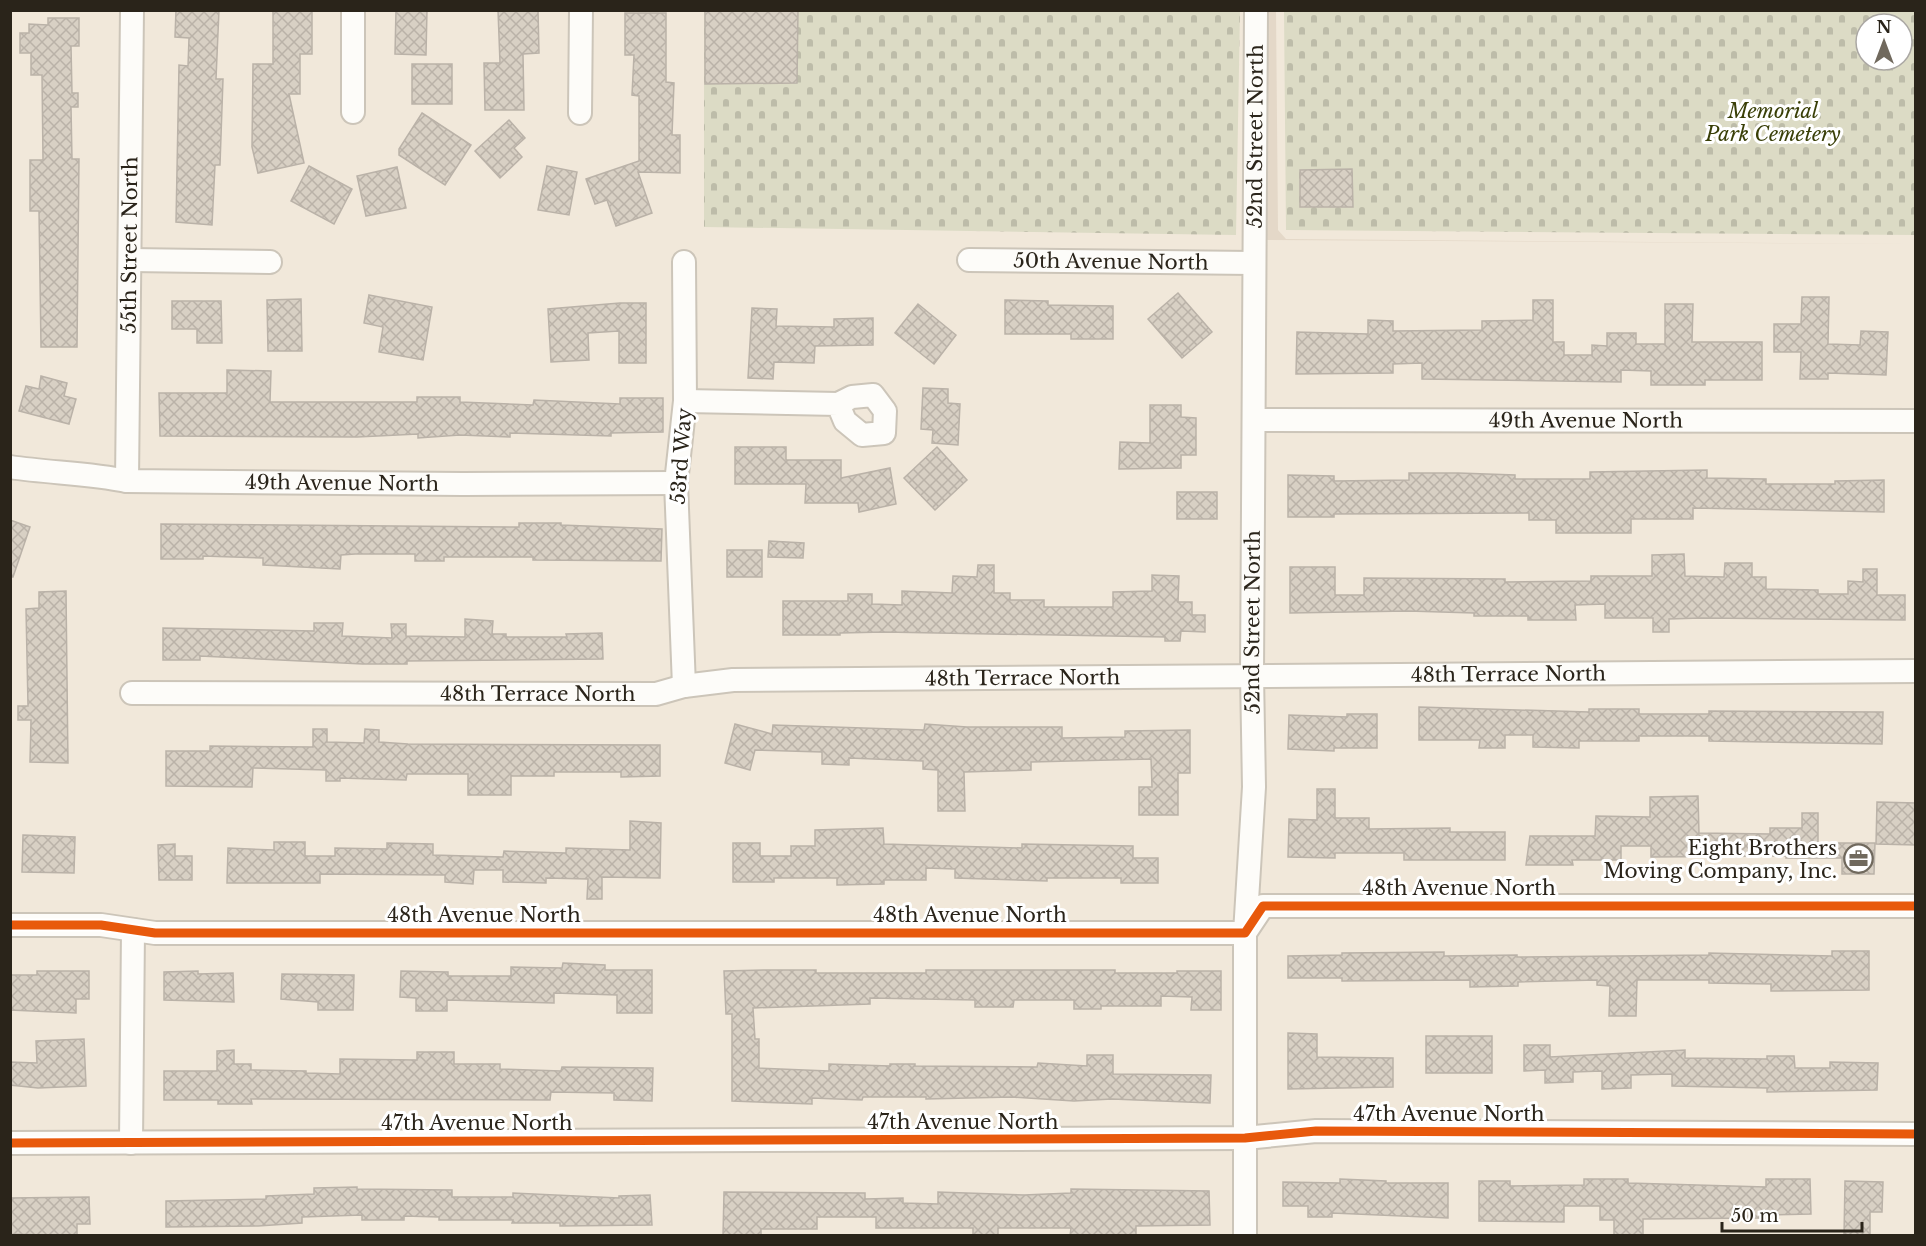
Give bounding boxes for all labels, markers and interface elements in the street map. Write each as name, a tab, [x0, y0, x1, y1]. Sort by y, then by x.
north arrow	[1854, 12, 1914, 72]
text: N	[1876, 17, 1892, 37]
street label: 52nd Street North	[1243, 44, 1268, 228]
park label: Memorial Park Cemetery	[1704, 99, 1841, 146]
street label: 55th Street North	[117, 156, 142, 334]
street label: 50th Avenue North	[1013, 248, 1209, 275]
street label: 53rd Way	[666, 407, 696, 505]
street label: 49th Avenue North	[1489, 408, 1683, 433]
street label: 49th Avenue North	[245, 470, 440, 496]
street label: 52nd Street North	[1240, 530, 1265, 715]
street label: 48th Terrace North	[1411, 661, 1606, 687]
street label: 48th Terrace North	[925, 665, 1120, 691]
street label: 48th Terrace North	[440, 682, 636, 706]
place label: Eight Brothers Moving Company, Inc.	[1603, 836, 1837, 883]
office icon: Eight Brothers Moving Company, Inc.	[1842, 843, 1874, 875]
street label: 48th Avenue North	[1362, 876, 1556, 900]
street label: 48th Avenue North	[387, 903, 581, 927]
street label: 48th Avenue North	[873, 903, 1067, 927]
street label: 47th Avenue North	[1353, 1102, 1545, 1126]
street label: 47th Avenue North	[867, 1110, 1059, 1134]
street label: 47th Avenue North	[381, 1111, 573, 1135]
scale bar	[1722, 1195, 1862, 1233]
text: 50 m	[1731, 1205, 1779, 1227]

